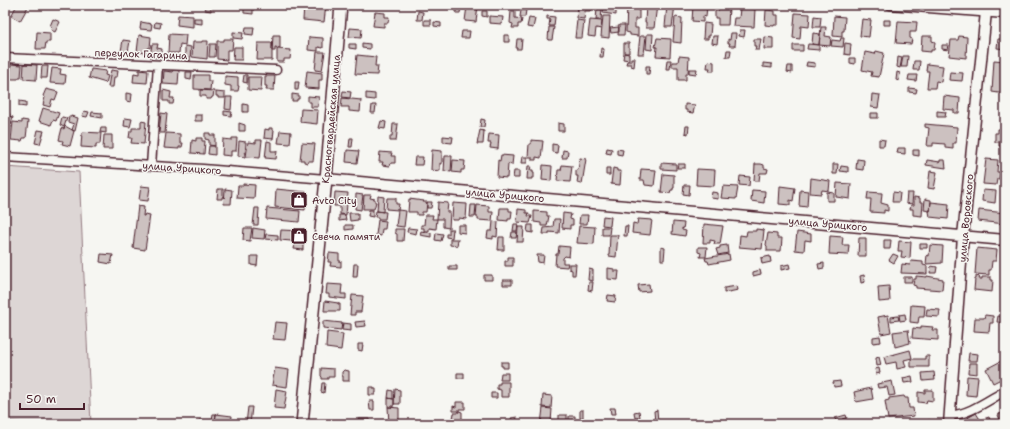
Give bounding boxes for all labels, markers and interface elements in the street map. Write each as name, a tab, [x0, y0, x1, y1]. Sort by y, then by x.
street label: переулок Гагарина	[94, 46, 188, 62]
street label: Красногвардейская улица	[319, 53, 343, 184]
street label: улица Урицкого	[142, 159, 222, 177]
street label: улица Воровского	[956, 173, 976, 263]
street label: улица Урицкого	[465, 185, 545, 205]
shop icon: Avto City	[289, 190, 309, 210]
place label: Avto City	[312, 194, 357, 207]
street label: улица Урицкого	[788, 214, 868, 234]
shop icon: Свеча памяти	[289, 226, 309, 246]
place label: Свеча памяти	[312, 230, 381, 243]
scale bar	[20, 385, 84, 411]
text: 50 m	[26, 391, 56, 407]

